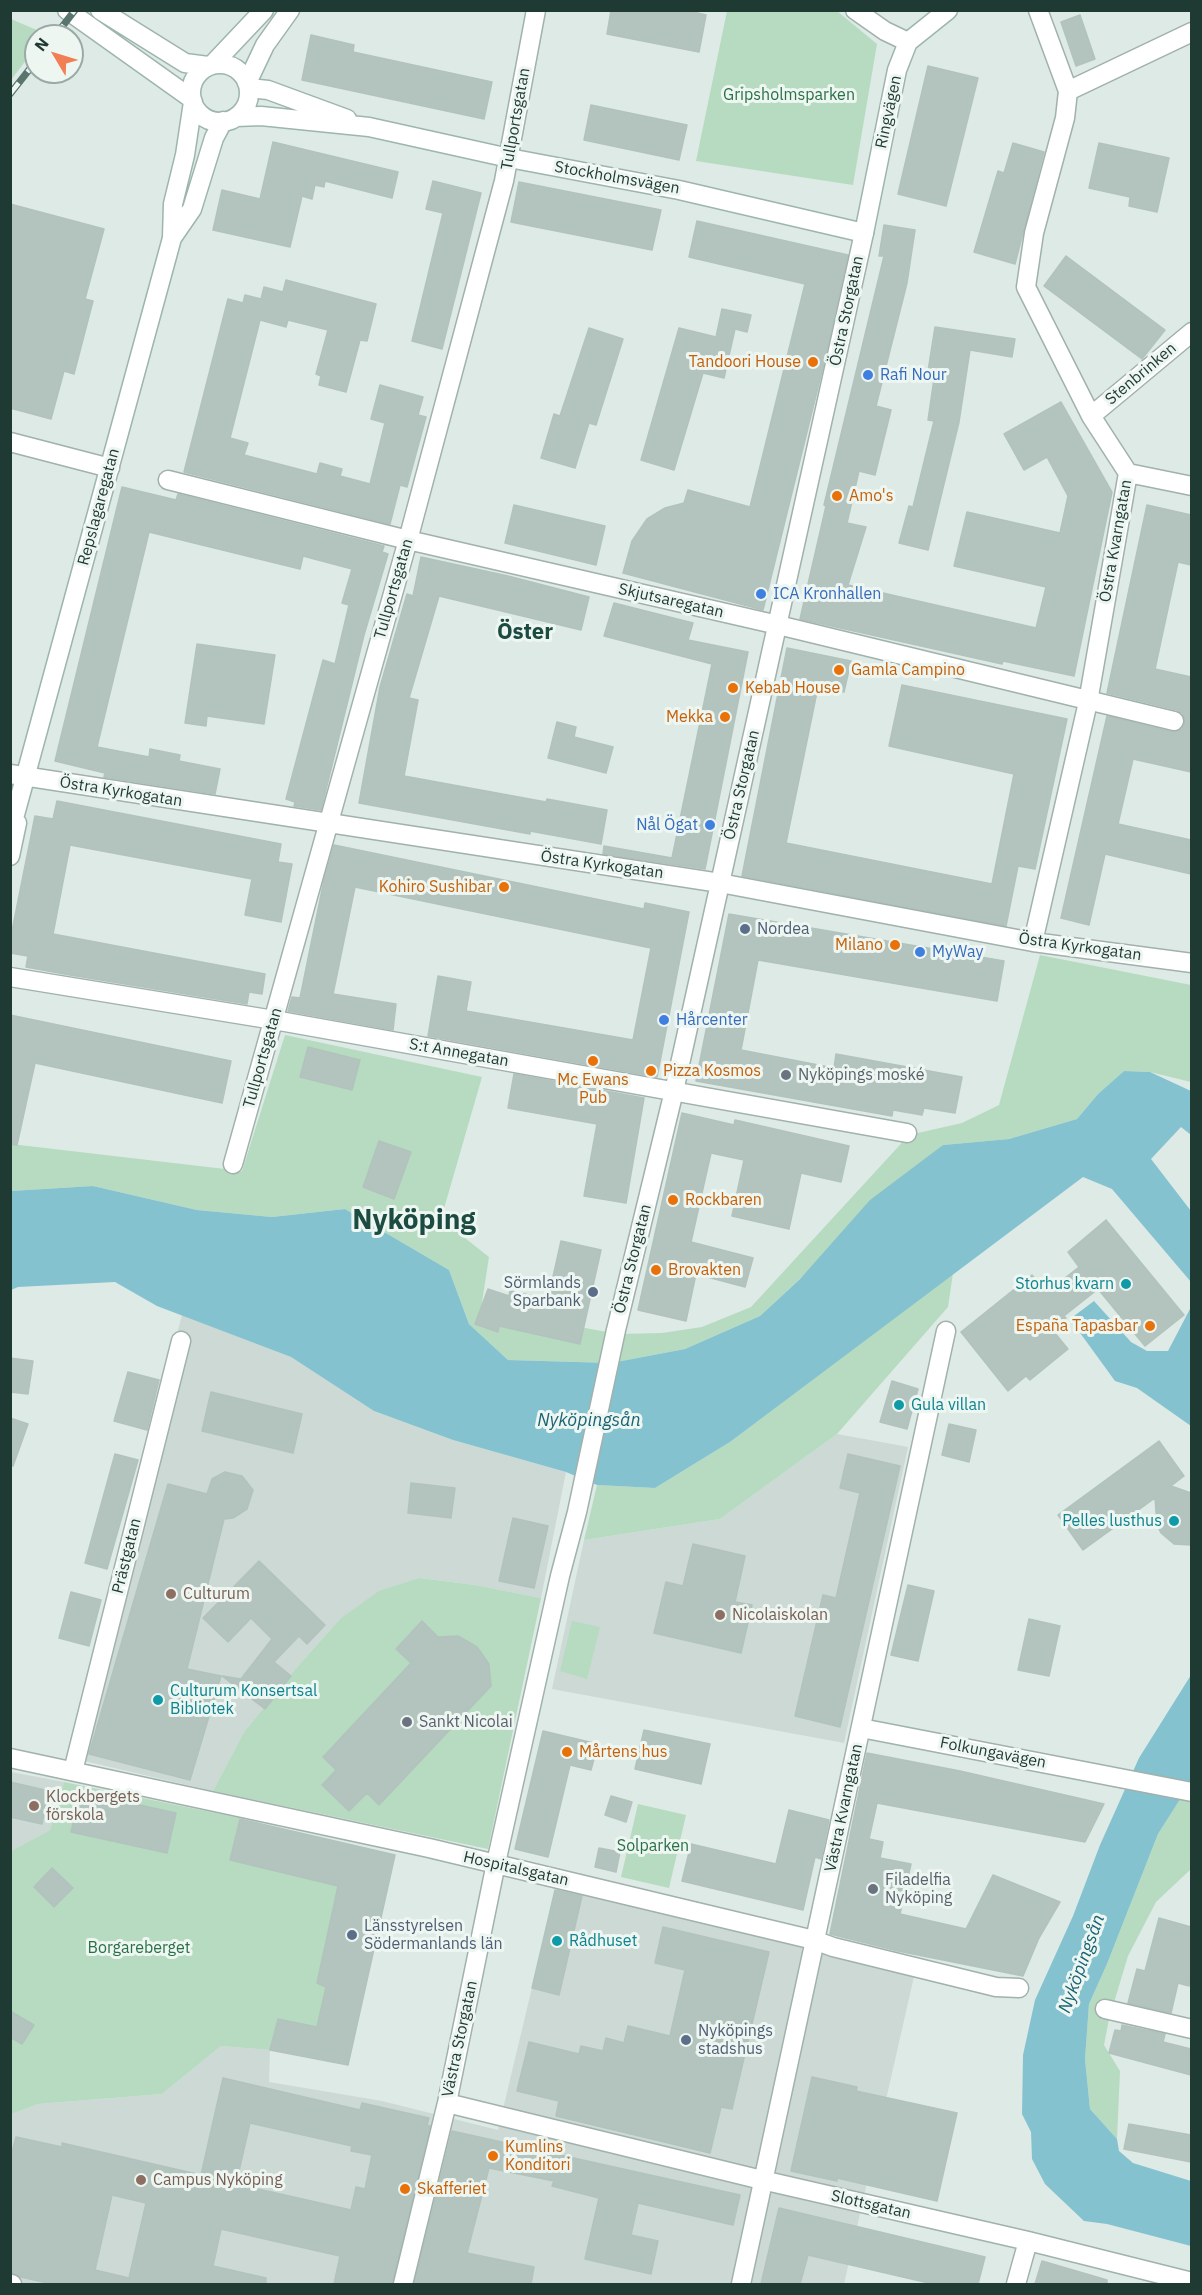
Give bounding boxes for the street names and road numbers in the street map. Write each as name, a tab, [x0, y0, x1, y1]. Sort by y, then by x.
street label: Tullportsgatan	[498, 66, 534, 172]
street label: Ringvägen	[872, 74, 906, 150]
street label: Stockholmsvägen	[553, 158, 681, 198]
street label: Östra Storgatan	[826, 254, 868, 368]
street label: Stenbrinken	[1102, 339, 1180, 409]
street label: Repslagaregatan	[74, 446, 124, 568]
street label: Östra Kvarngatan	[1096, 478, 1136, 604]
street label: Tullportsgatan	[370, 537, 418, 641]
street label: Skjutsaregatan	[616, 580, 726, 622]
street label: Östra Storgatan	[720, 728, 764, 842]
street label: Östra Kyrkogatan	[58, 773, 184, 811]
street label: Östra Kyrkogatan	[539, 847, 665, 883]
street label: Östra Kyrkogatan	[1017, 929, 1143, 965]
street label: Tullportsgatan	[239, 1006, 287, 1110]
street label: S:t Annegatan	[408, 1035, 510, 1071]
street label: Östra Storgatan	[610, 1202, 656, 1316]
street label: Prästgatan	[108, 1516, 146, 1596]
street label: Folkungavägen	[938, 1733, 1048, 1773]
street label: Västra Kvarngatan	[821, 1742, 867, 1874]
street label: Hospitalsgatan	[461, 1848, 571, 1890]
street label: Västra Storgatan	[438, 1979, 482, 2099]
street label: Slottsgatan	[829, 2186, 913, 2224]

